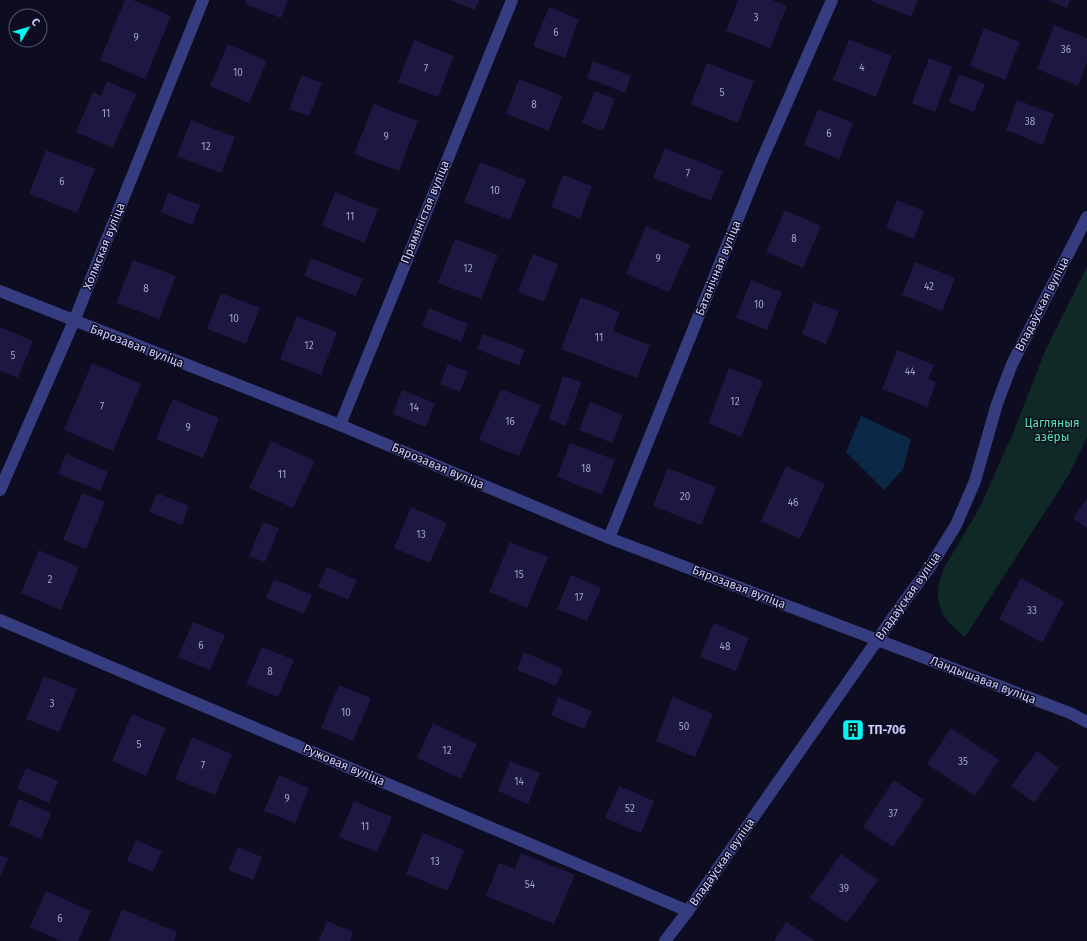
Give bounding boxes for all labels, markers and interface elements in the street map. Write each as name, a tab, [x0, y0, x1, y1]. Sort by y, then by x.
north arrow	[8, 8, 48, 48]
house number: 3	[754, 12, 759, 24]
text: С	[28, 16, 43, 29]
house number: 6	[553, 27, 559, 39]
house number: 9	[133, 32, 139, 44]
house number: 36	[1061, 44, 1071, 56]
house number: 4	[859, 62, 865, 74]
house number: 7	[424, 63, 429, 75]
house number: 10	[233, 67, 243, 79]
house number: 5	[719, 87, 725, 99]
house number: 8	[531, 99, 537, 111]
house number: 11	[102, 108, 110, 120]
house number: 38	[1025, 116, 1036, 128]
house number: 6	[826, 128, 832, 140]
house number: 9	[383, 131, 389, 143]
house number: 12	[201, 141, 211, 153]
street label: Прамяністая вуліца	[398, 158, 452, 266]
house number: 7	[686, 168, 691, 180]
house number: 6	[59, 176, 65, 188]
house number: 10	[490, 185, 500, 197]
street label: Холмская вуліца	[80, 200, 128, 292]
house number: 11	[346, 211, 354, 223]
street label: Батанічная вуліца	[693, 218, 743, 318]
house number: 8	[791, 233, 797, 245]
house number: 9	[655, 253, 661, 265]
street label: Владаўская вуліца	[1012, 255, 1072, 353]
house number: 12	[463, 263, 473, 275]
house number: 42	[924, 281, 934, 293]
house number: 8	[143, 283, 149, 295]
house number: 10	[754, 299, 764, 311]
house number: 10	[229, 313, 239, 325]
street label: Бярозавая вуліца	[88, 322, 186, 370]
house number: 11	[595, 332, 603, 344]
house number: 12	[304, 340, 314, 352]
house number: 5	[10, 350, 16, 362]
house number: 44	[905, 366, 916, 378]
house number: 12	[730, 396, 740, 408]
house number: 7	[100, 401, 105, 413]
house number: 14	[409, 402, 420, 414]
house number: 16	[505, 416, 515, 428]
park label: Цагляныя азёры	[1024, 416, 1080, 444]
house number: 9	[185, 422, 191, 434]
street label: Бярозавая вуліца	[390, 440, 486, 492]
house number: 18	[581, 463, 591, 475]
house number: 11	[278, 469, 286, 481]
house number: 20	[680, 491, 691, 503]
house number: 46	[788, 497, 798, 509]
house number: 13	[416, 529, 426, 541]
street label: Владаўская вуліца	[872, 549, 944, 643]
street label: Бярозавая вуліца	[690, 563, 788, 611]
house number: 15	[514, 569, 524, 581]
house number: 2	[48, 574, 53, 586]
house number: 17	[575, 592, 584, 604]
house number: 33	[1027, 605, 1037, 617]
house number: 6	[198, 640, 204, 652]
house number: 48	[720, 641, 731, 653]
street label: Ландышавая вуліца	[928, 653, 1038, 707]
house number: 8	[267, 666, 273, 678]
house number: 3	[50, 698, 55, 710]
house number: 10	[341, 707, 351, 719]
building icon: ТП-706	[840, 717, 866, 743]
house number: 50	[679, 721, 690, 733]
place label: ТП-706	[868, 723, 906, 737]
house number: 5	[136, 739, 142, 751]
street label: Ружовая вуліца	[301, 741, 387, 789]
house number: 12	[442, 745, 452, 757]
house number: 35	[958, 756, 968, 768]
house number: 7	[201, 760, 206, 772]
house number: 14	[514, 776, 525, 788]
house number: 9	[284, 793, 290, 805]
house number: 52	[625, 803, 635, 815]
house number: 37	[888, 808, 898, 820]
street label: Владаўская вуліца	[686, 815, 758, 909]
house number: 11	[361, 821, 369, 833]
house number: 13	[430, 856, 440, 868]
house number: 54	[525, 879, 536, 891]
house number: 39	[839, 883, 849, 895]
house number: 6	[57, 913, 63, 925]

